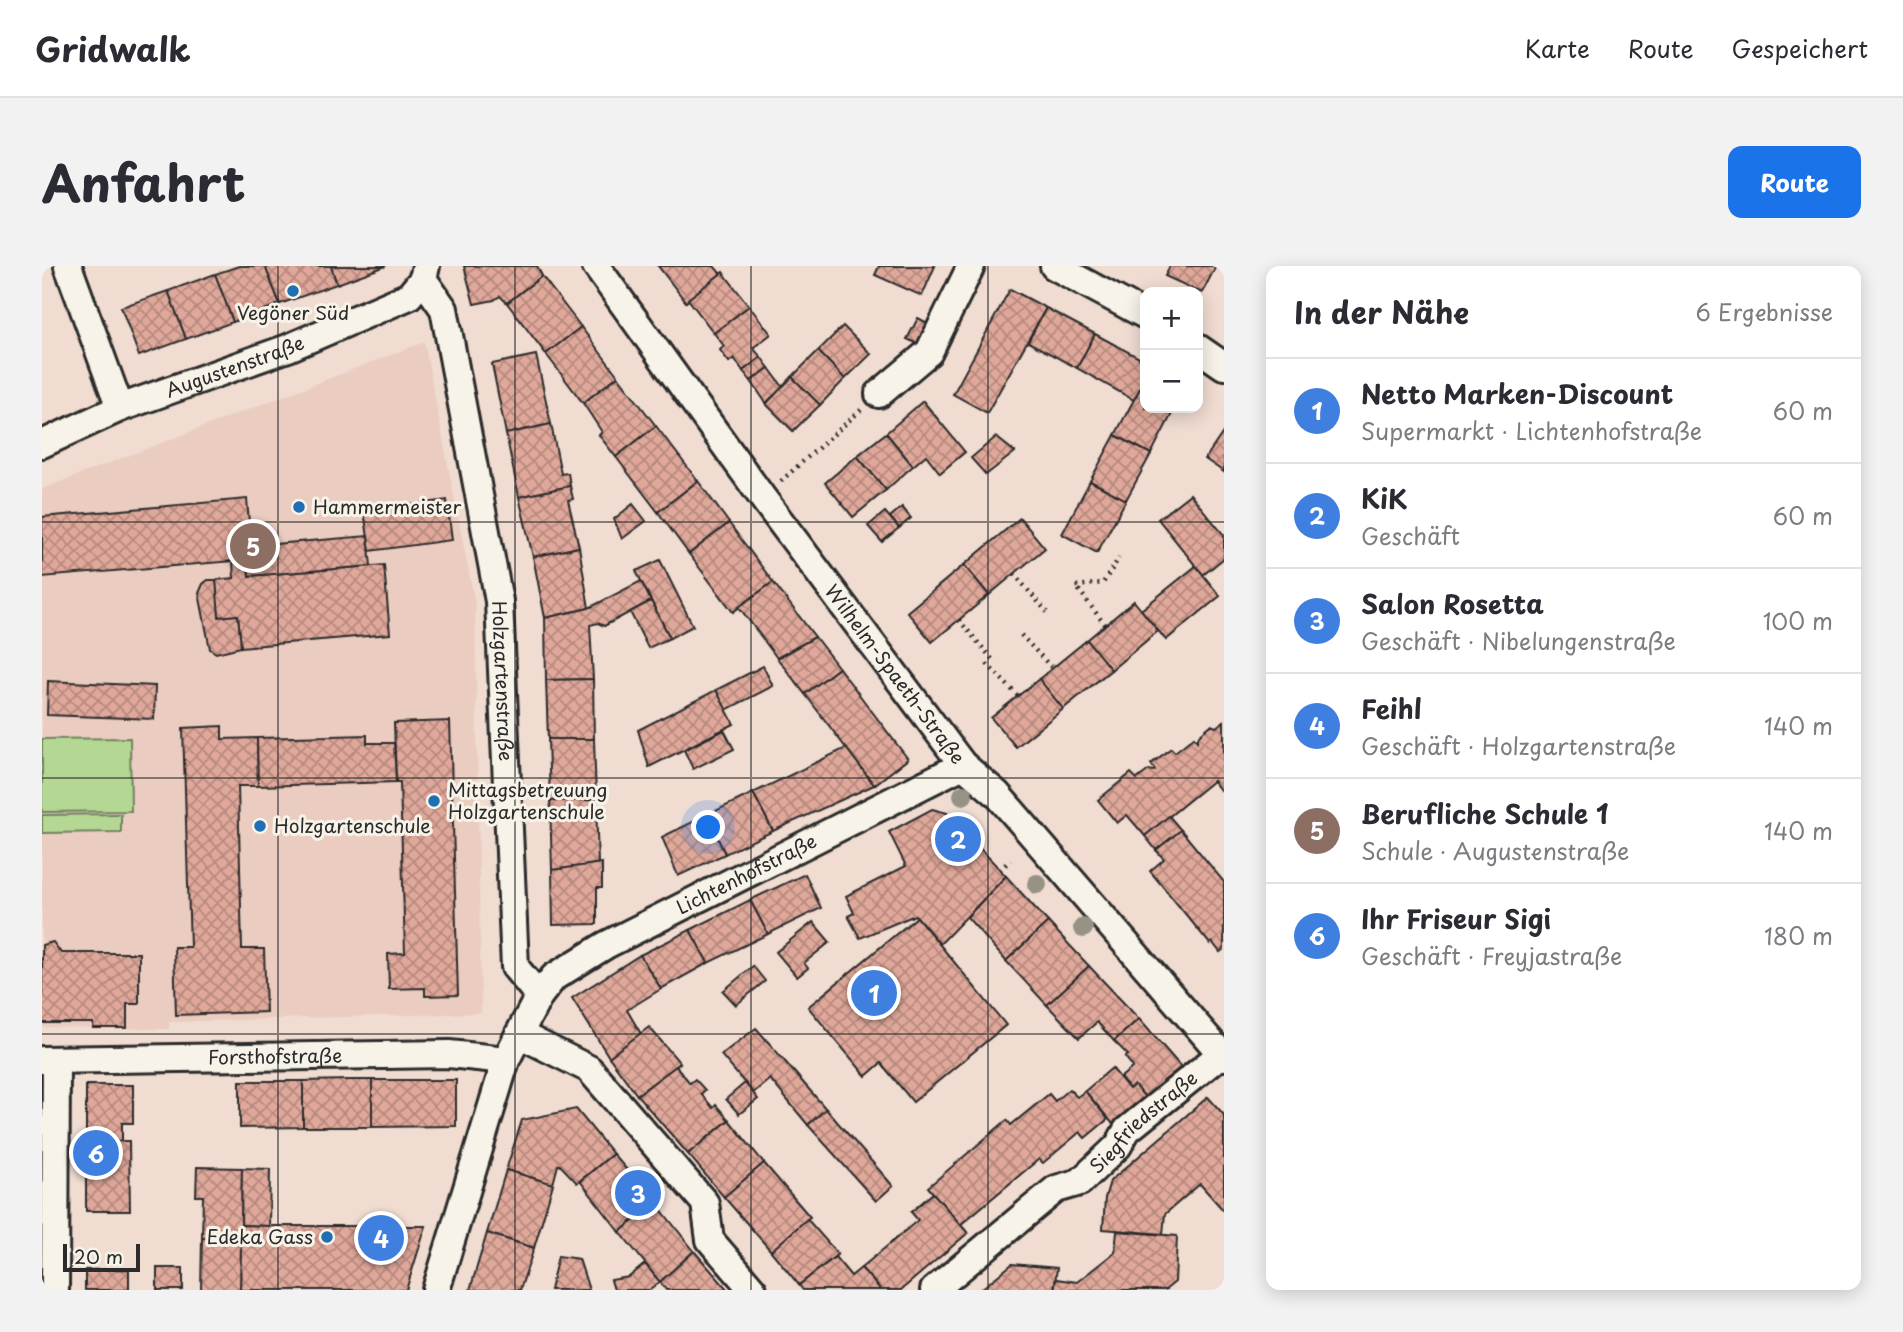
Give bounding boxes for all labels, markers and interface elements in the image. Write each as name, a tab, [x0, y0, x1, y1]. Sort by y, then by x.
text: Gridwalk	[35, 23, 191, 73]
text: Karte	[1525, 30, 1590, 66]
text: Route	[1628, 30, 1694, 66]
text: Gespeichert	[1732, 30, 1868, 66]
text: Anfahrt	[42, 145, 245, 219]
button: Route	[1728, 146, 1861, 218]
marker: Vegöner Süd	[285, 283, 301, 299]
map controls	[1140, 287, 1203, 413]
button: +	[1140, 287, 1203, 350]
text: In der Nähe	[1294, 289, 1469, 334]
text: 6 Ergebnisse	[1696, 294, 1833, 329]
place label: Vegöner Süd	[237, 298, 349, 326]
street label: Augustenstraße	[161, 328, 308, 404]
button: −	[1140, 350, 1203, 413]
text: Netto Marken-Discount	[1361, 374, 1673, 413]
text: 1	[1312, 393, 1323, 428]
text: 60 m	[1773, 393, 1833, 428]
text: Supermarkt · Lichtenhofstraße	[1361, 413, 1702, 448]
text: KiK	[1361, 479, 1407, 518]
place label: Hammermeister	[313, 492, 462, 520]
text: 2	[1309, 498, 1325, 533]
text: 60 m	[1773, 498, 1833, 533]
marker: Hammermeister	[291, 499, 307, 515]
text: Geschäft	[1361, 518, 1460, 553]
pin: 5	[230, 520, 276, 572]
street label: Wilhelm-Spaeth-Straße	[819, 578, 972, 769]
text: Salon Rosetta	[1361, 584, 1544, 623]
street label: Holzgartenstraße	[486, 600, 521, 762]
text: 3	[1309, 603, 1325, 638]
text: 100 m	[1763, 603, 1833, 638]
text: Geschäft · Nibelungenstraße	[1361, 623, 1676, 658]
text: Feihl	[1361, 689, 1422, 728]
text: 4	[1309, 708, 1325, 743]
text: 140 m	[1764, 708, 1833, 743]
text: Geschäft · Holzgartenstraße	[1361, 728, 1676, 763]
place label: Mittagsbetreuung Holzgartenschule	[448, 775, 608, 825]
marker: Mittagsbetreuung Holzgartenschule	[426, 793, 442, 809]
text: Berufliche Schule 1	[1361, 794, 1608, 833]
your location	[691, 810, 725, 844]
place label: Holzgartenschule	[274, 811, 431, 839]
pin: 2	[935, 813, 981, 865]
text: 5	[1310, 813, 1324, 848]
text: 140 m	[1764, 813, 1833, 848]
marker: Holzgartenschule	[252, 818, 268, 834]
street label: Lichtenhofstraße	[671, 826, 821, 920]
text: Schule · Augustenstraße	[1361, 833, 1629, 868]
text: Ihr Friseur Sigi	[1361, 899, 1551, 938]
text: 6	[1309, 918, 1325, 953]
text: 180 m	[1764, 918, 1833, 953]
text: Geschäft · Freyjastraße	[1361, 938, 1622, 973]
pin: 1	[851, 967, 897, 1019]
street label: Forsthofstraße	[208, 1041, 342, 1071]
street label: Siegfriedstraße	[1082, 1064, 1203, 1179]
pin: 6	[73, 1127, 119, 1179]
pin: 3	[615, 1167, 661, 1219]
pin: 4	[358, 1212, 404, 1264]
place label: Edeka Gass	[207, 1222, 313, 1250]
marker: Edeka Gass	[319, 1229, 335, 1245]
scale bar	[63, 1241, 140, 1273]
text: 20 m	[74, 1242, 123, 1270]

